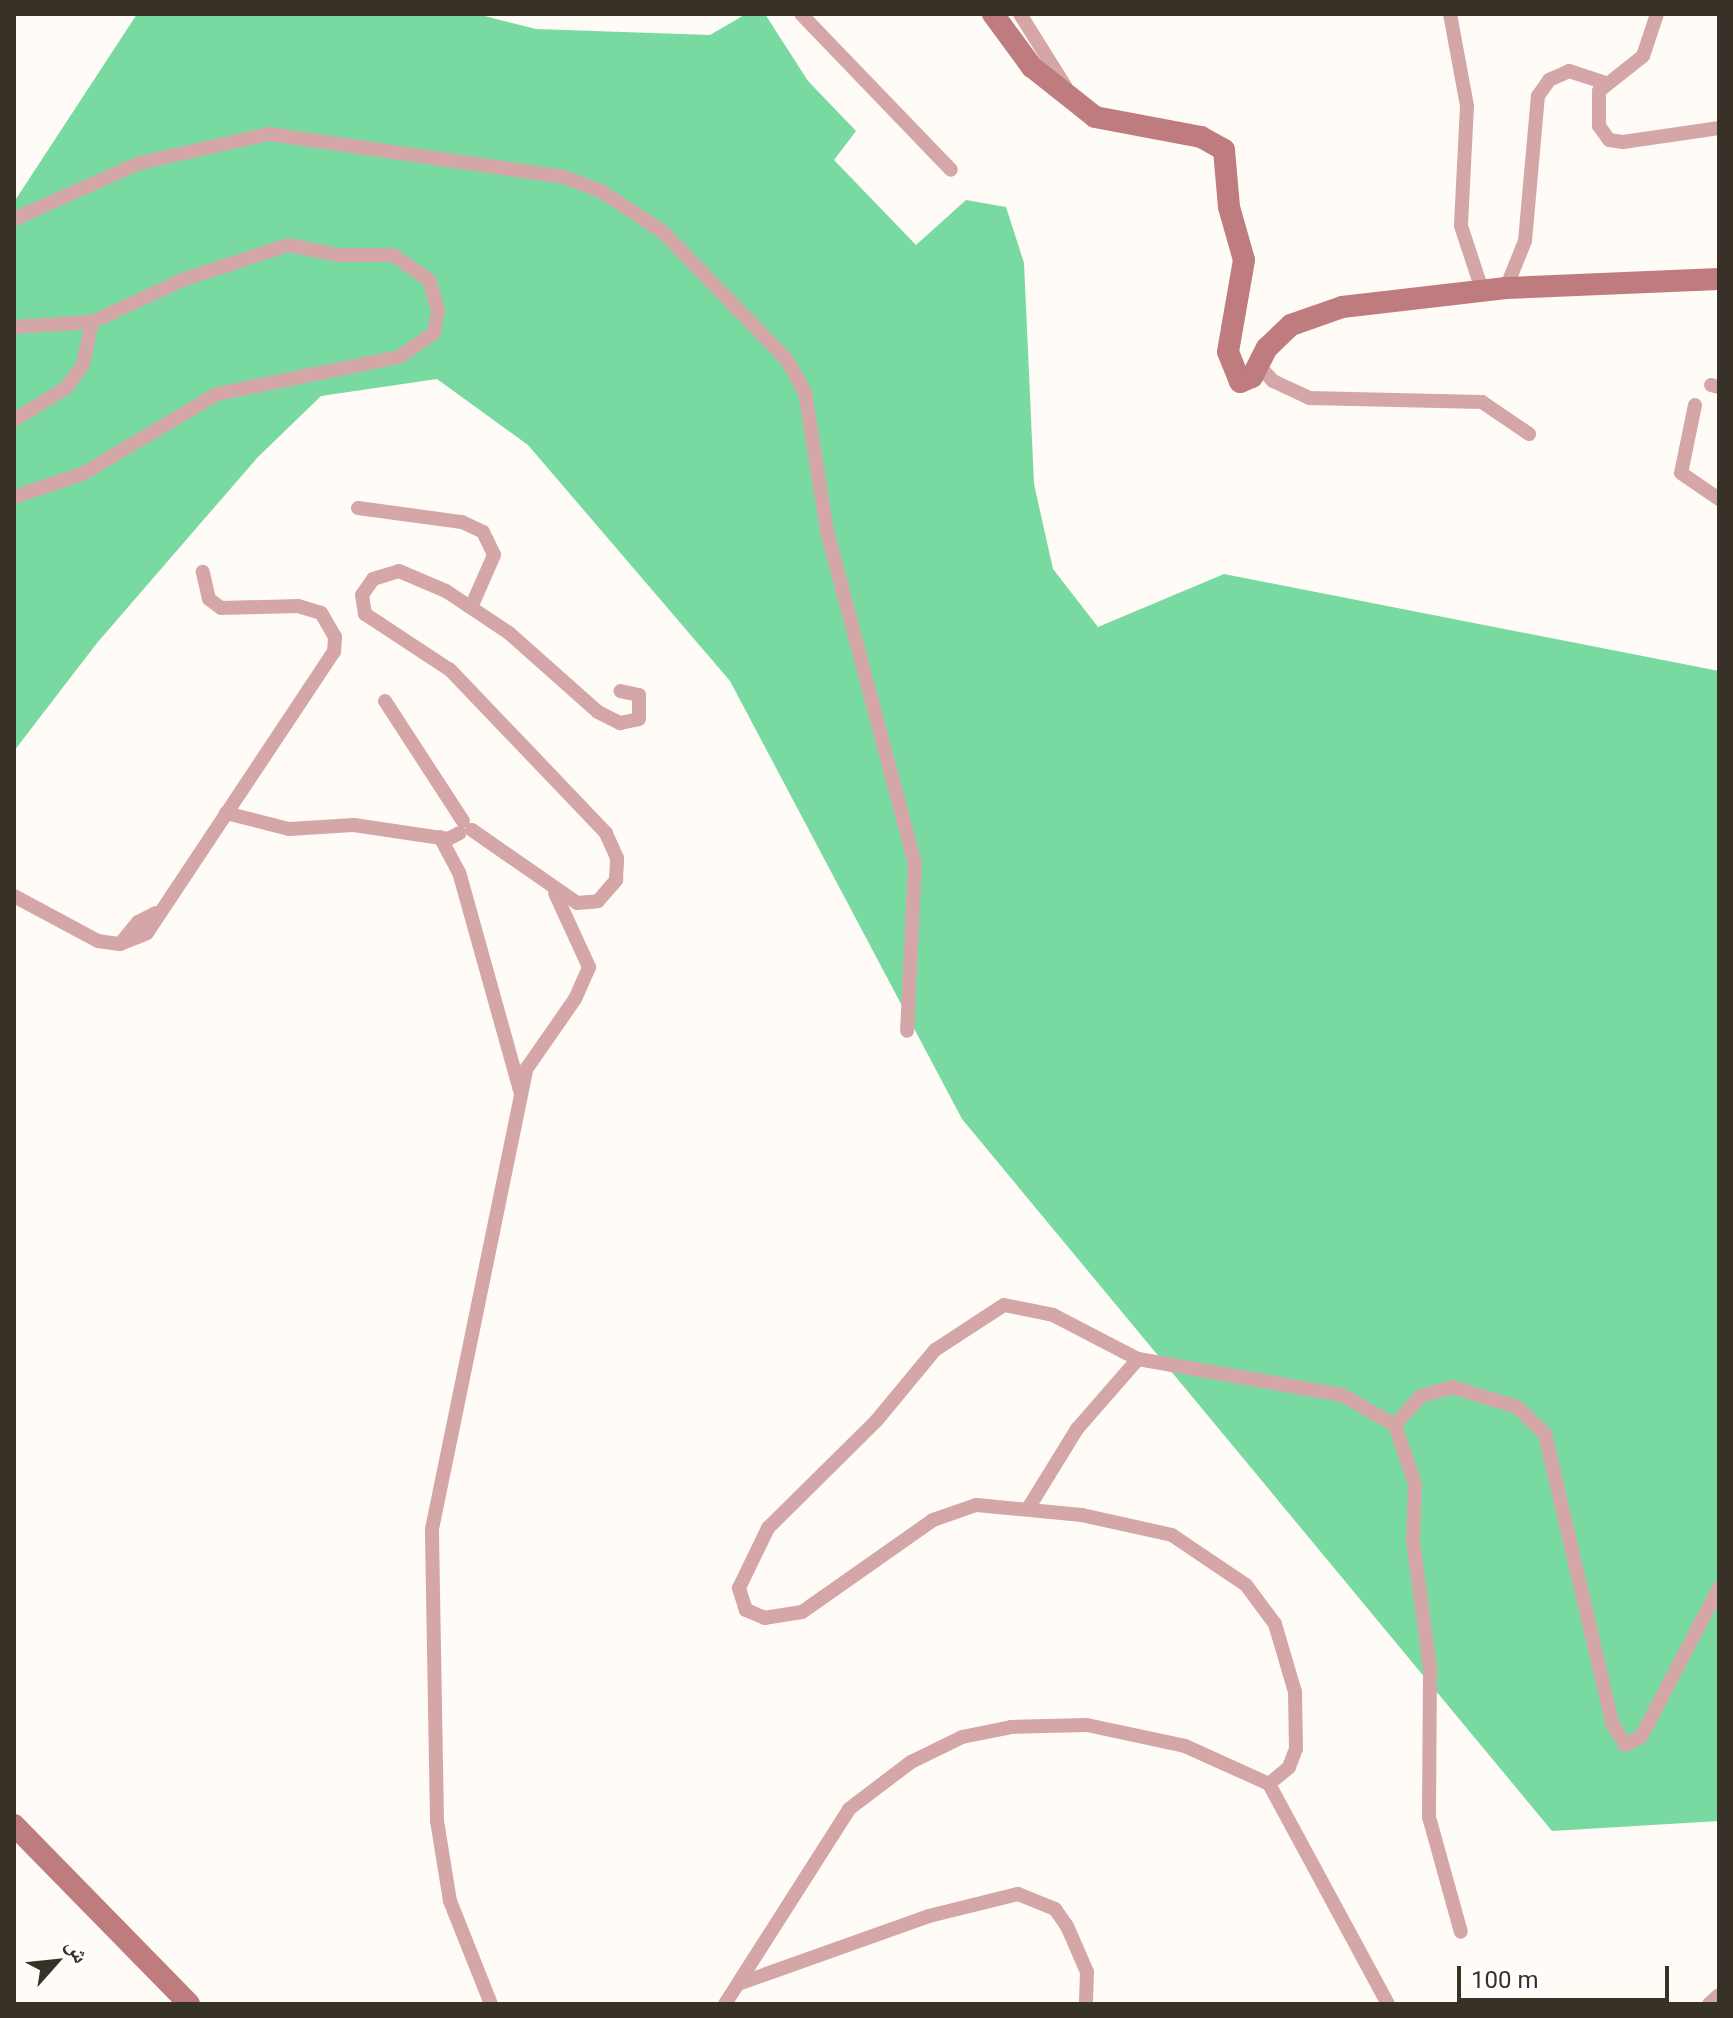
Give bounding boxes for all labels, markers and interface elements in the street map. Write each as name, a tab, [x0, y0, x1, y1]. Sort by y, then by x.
north arrow	[16, 1922, 96, 2002]
text: ش	[61, 1935, 94, 1967]
scale bar	[1461, 1950, 1673, 2000]
text: 100 m	[1471, 1966, 1538, 1994]

